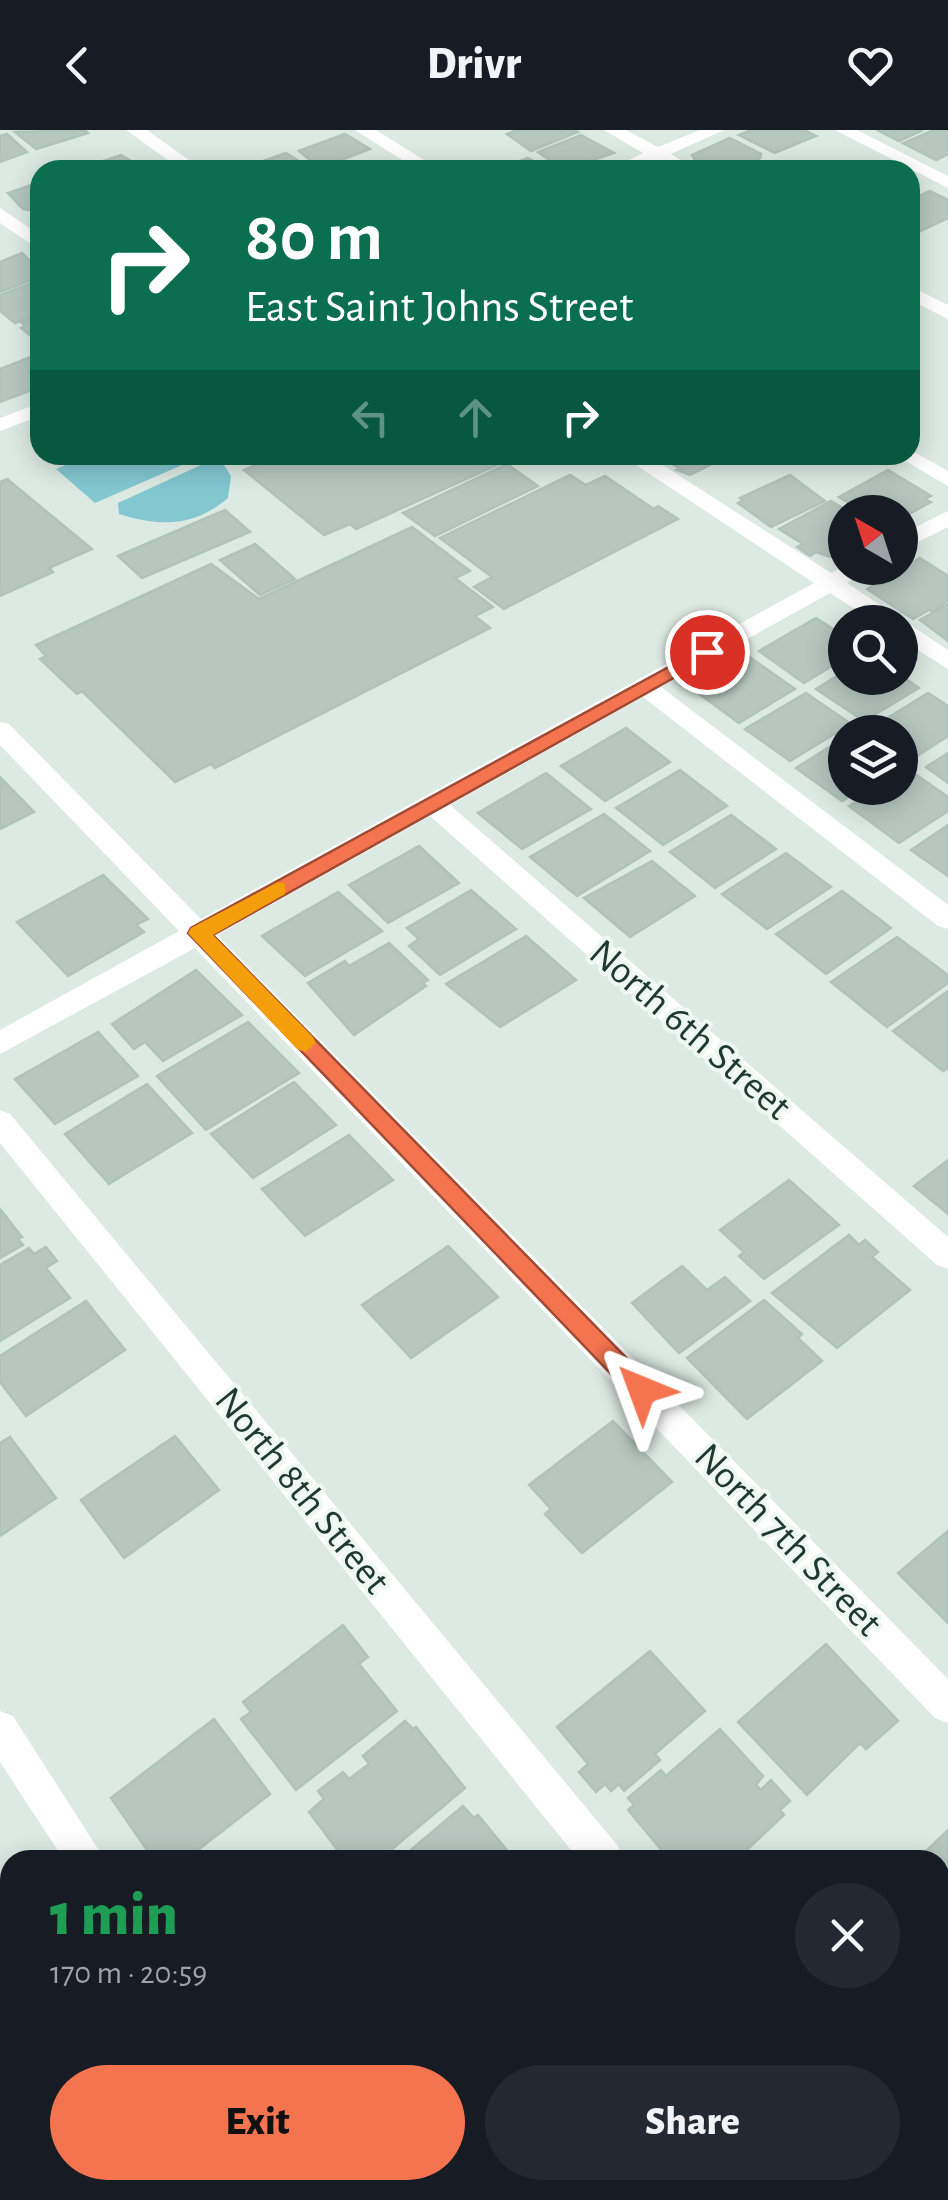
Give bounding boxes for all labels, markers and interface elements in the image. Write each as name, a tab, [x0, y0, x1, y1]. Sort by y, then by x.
icon: back	[50, 38, 105, 93]
icon: heart	[843, 38, 898, 93]
text: Drivr	[427, 42, 521, 87]
icon: right	[80, 200, 210, 330]
text: 80 m	[245, 203, 383, 273]
text: East Saint Johns Street	[245, 285, 633, 330]
icon: left	[343, 390, 398, 445]
icon: ahead	[448, 390, 503, 445]
icon: right	[553, 390, 608, 445]
north arrow	[828, 495, 918, 585]
map controls	[828, 495, 918, 805]
button: search	[828, 605, 918, 695]
pin	[665, 610, 750, 695]
icon: arrive	[680, 625, 735, 680]
button: layers	[828, 715, 918, 805]
street label: North 6th Street	[582, 932, 798, 1128]
position arrow	[590, 1338, 694, 1442]
street label: North 8th Street	[207, 1380, 397, 1602]
street label: North 7th Street	[687, 1436, 889, 1644]
button: close	[795, 1883, 900, 1988]
text: 1 min	[50, 1886, 178, 1946]
text: 170 m · 20:59	[50, 1957, 207, 1989]
button: Exit	[50, 2065, 465, 2180]
button: Share	[485, 2065, 900, 2180]

